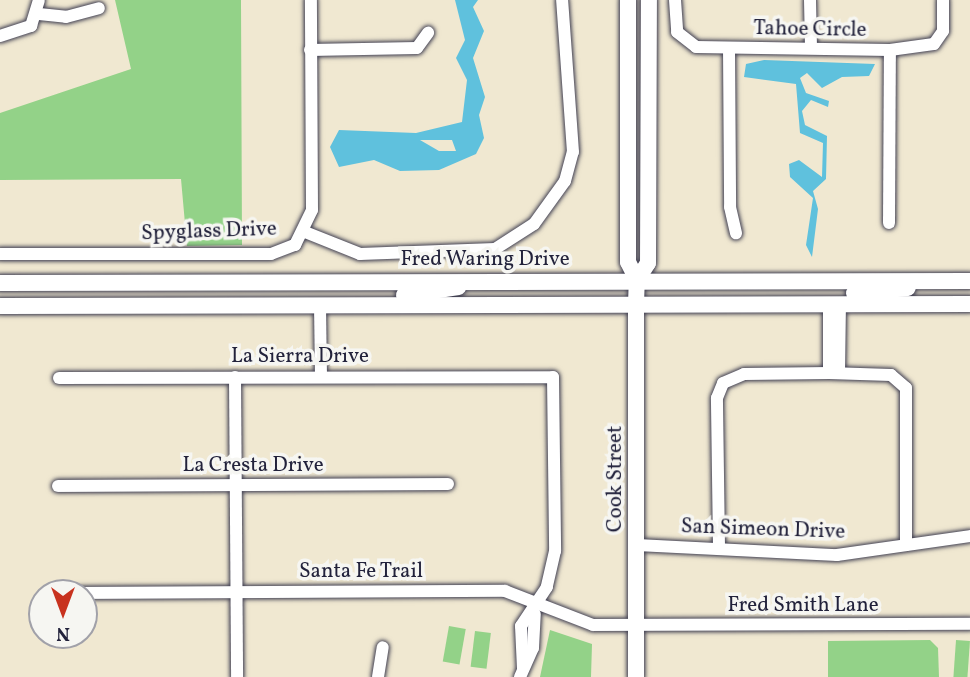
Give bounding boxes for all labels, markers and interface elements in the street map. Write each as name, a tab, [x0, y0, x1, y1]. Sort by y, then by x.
street label: Tahoe Circle	[753, 16, 867, 44]
street label: Spyglass Drive	[141, 217, 277, 247]
street label: Fred Waring Drive	[400, 247, 570, 273]
street label: La Sierra Drive	[231, 344, 369, 370]
street label: Cook Street	[603, 426, 629, 532]
street label: La Cresta Drive	[182, 453, 324, 479]
street label: San Simeon Drive	[680, 515, 846, 545]
street label: Santa Fe Trail	[299, 559, 423, 585]
north arrow	[28, 579, 98, 649]
street label: Fred Smith Lane	[727, 593, 879, 619]
text: N	[56, 620, 70, 646]

